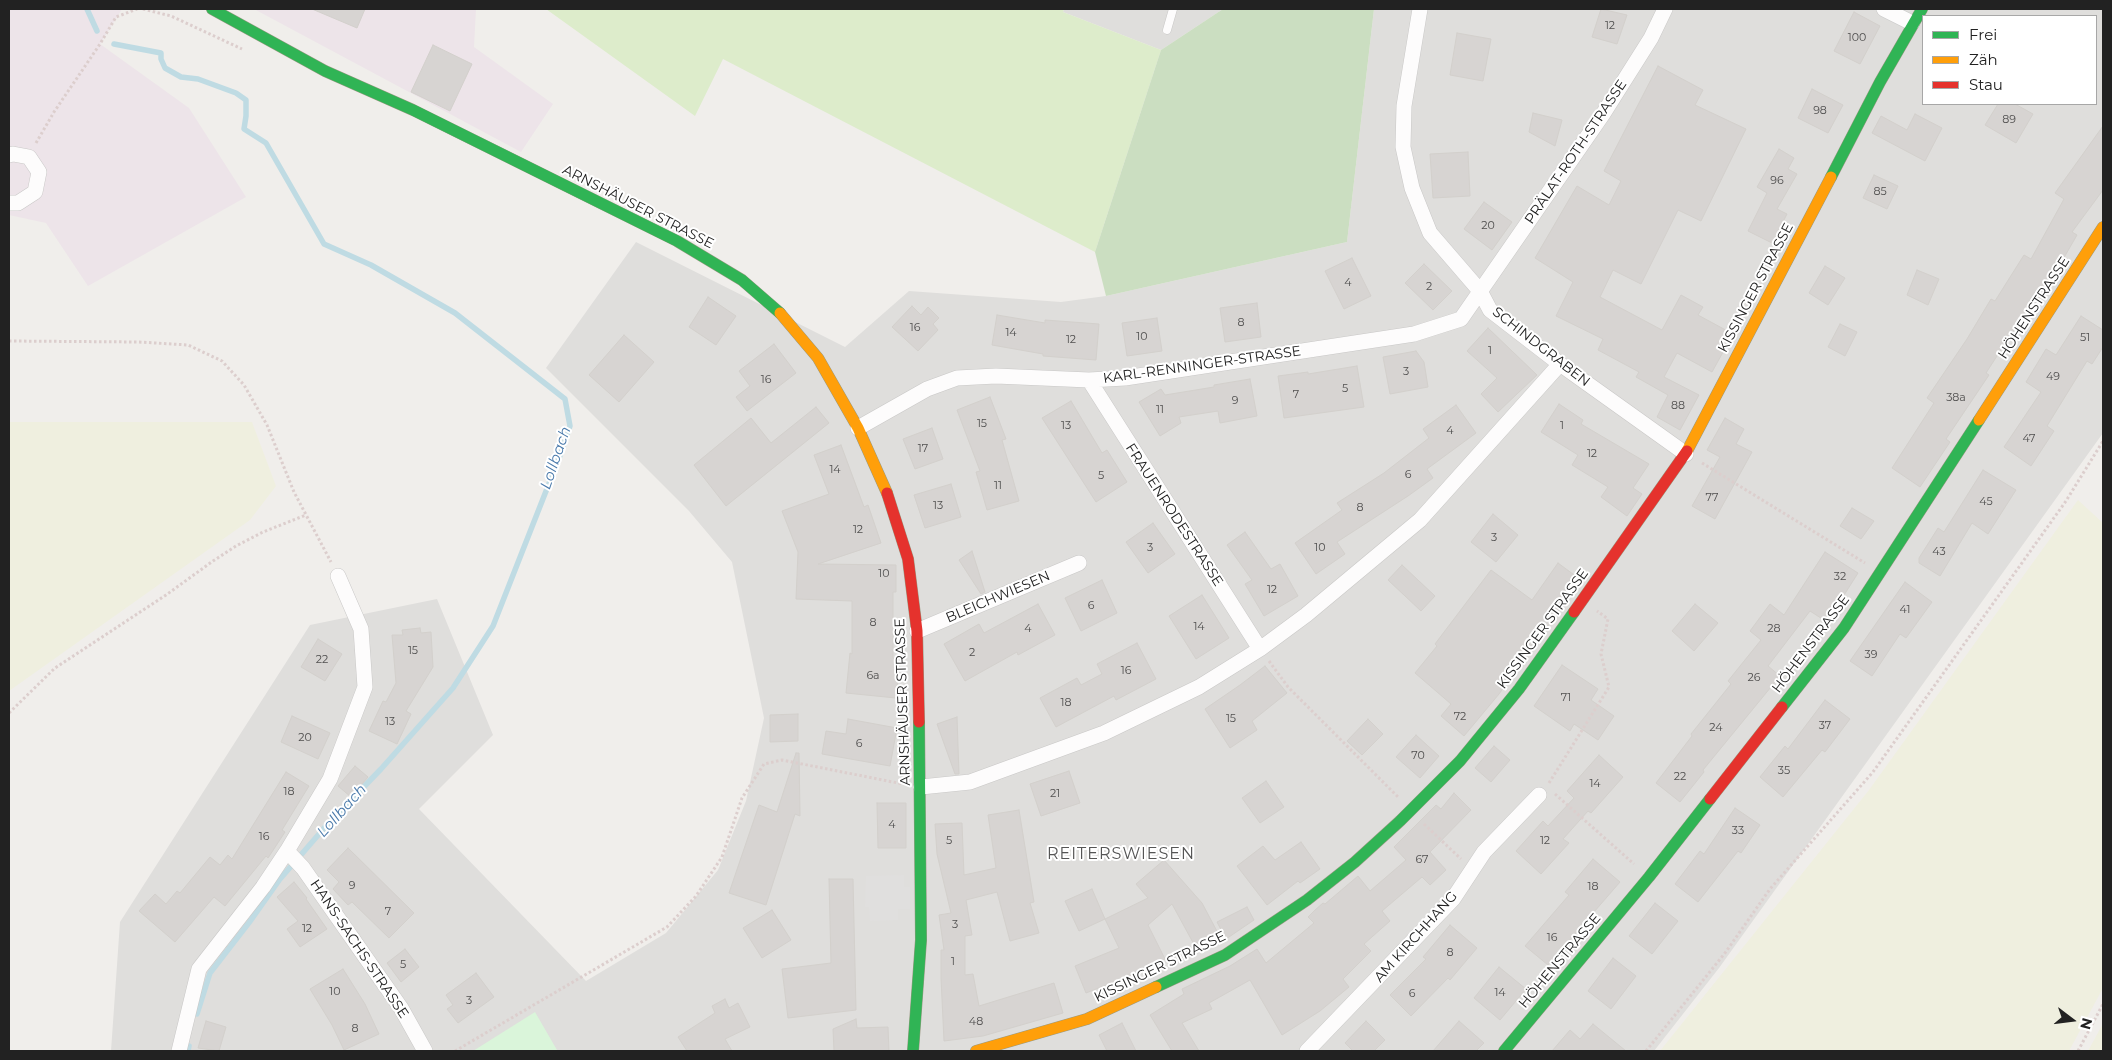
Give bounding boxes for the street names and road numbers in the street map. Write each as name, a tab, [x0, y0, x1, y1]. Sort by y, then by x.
street label: PRÄLAT-ROTH-STRASSE	[1521, 77, 1631, 227]
street label: ARNSHÄUSER STRASSE	[560, 162, 716, 252]
street label: KISSINGER STRASSE	[1715, 220, 1797, 356]
street label: HÖHENSTRASSE	[1995, 254, 2073, 362]
street label: SCHINDGRABEN	[1489, 304, 1593, 390]
street label: KARL-RENNINGER-STRASSE	[1102, 343, 1302, 387]
street label: FRAUENRODESTRASSE	[1122, 441, 1226, 589]
street label: KISSINGER STRASSE	[1494, 566, 1592, 692]
street label: BLEICHWIESEN	[943, 567, 1053, 627]
street label: HÖHENSTRASSE	[1769, 592, 1853, 696]
street label: ARNSHÄUSER STRASSE	[892, 618, 914, 786]
street label: HANS-SACHS-STRASSE	[306, 876, 412, 1022]
street label: AM KIRCHHANG	[1371, 888, 1461, 986]
street label: HÖHENSTRASSE	[1515, 910, 1605, 1012]
street label: KISSINGER STRASSE	[1091, 928, 1229, 1006]

